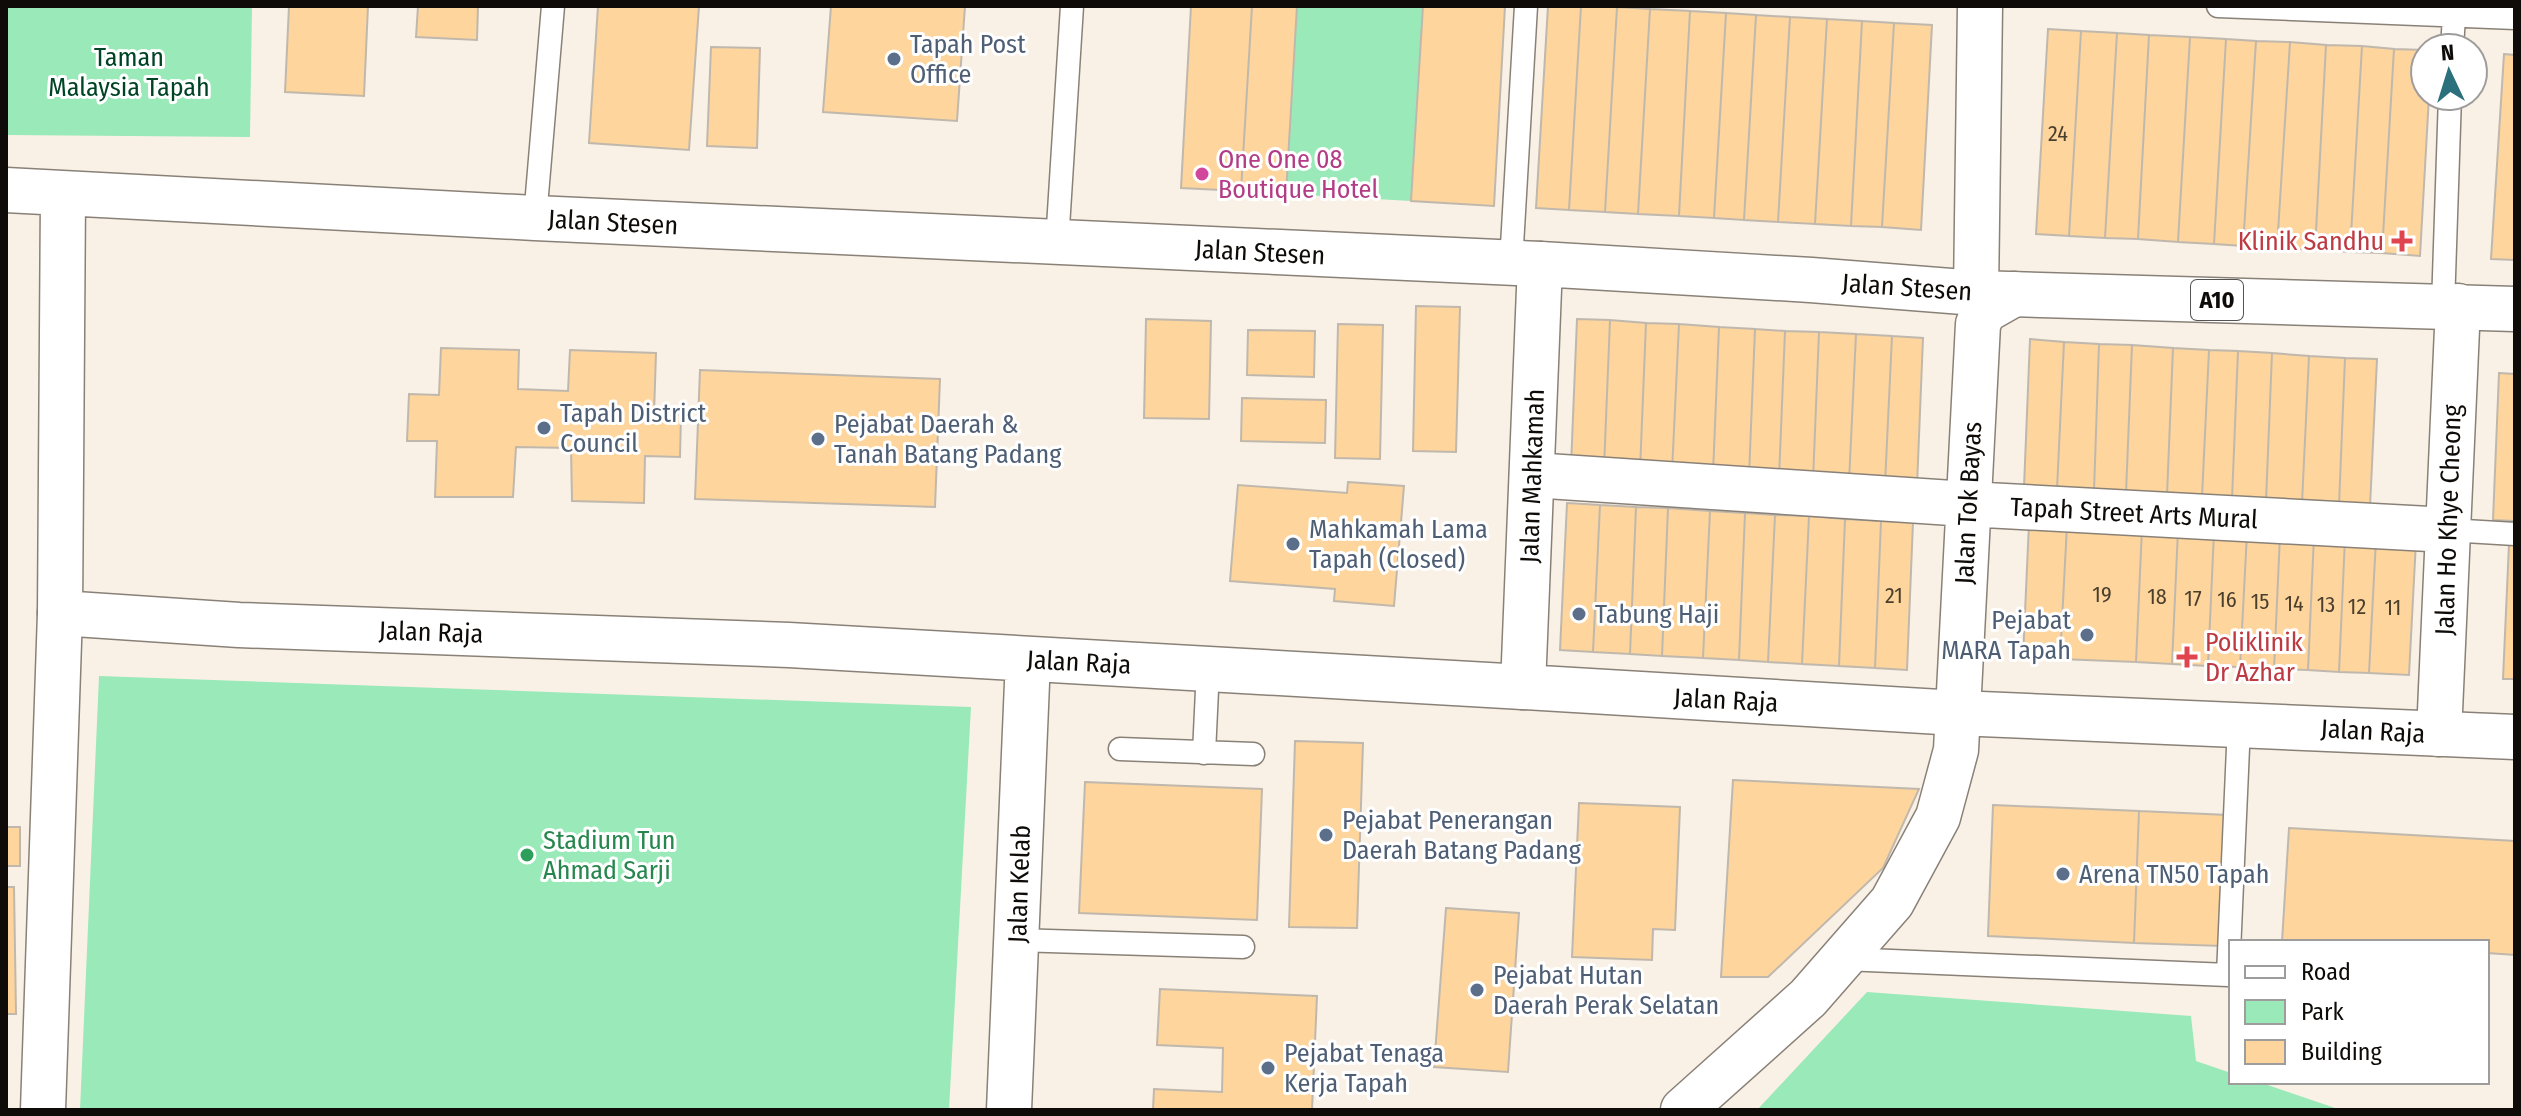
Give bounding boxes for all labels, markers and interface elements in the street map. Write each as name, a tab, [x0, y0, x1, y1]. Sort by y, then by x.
place label: Tapah Post Office	[910, 29, 1026, 90]
north arrow	[2409, 32, 2489, 112]
text: N	[2440, 39, 2455, 66]
park label: Taman Malaysia Tapah	[48, 42, 210, 103]
marker: Tapah Post Office	[885, 50, 903, 68]
house number: 24	[2048, 120, 2068, 147]
place label: One One 08 Boutique Hotel	[1218, 144, 1378, 205]
marker: One One 08 Boutique Hotel	[1193, 165, 1211, 183]
street label: Jalan Stesen	[547, 204, 679, 241]
place label: Klinik Sandhu	[2238, 226, 2384, 257]
marker: Klinik Sandhu	[2391, 230, 2413, 252]
street label: Jalan Stesen	[1194, 234, 1326, 271]
street label: Jalan Stesen	[1841, 267, 1973, 308]
road number: A10	[2191, 280, 2243, 320]
street label: Jalan Mahkamah	[1514, 388, 1551, 564]
place label: Tapah District Council	[560, 398, 707, 459]
street label: Jalan Ho Khye Cheong	[2429, 403, 2468, 636]
place label: Pejabat Daerah & Tanah Batang Padang	[834, 409, 1062, 470]
marker: Tapah District Council	[535, 419, 553, 437]
street label: Jalan Tok Bayas	[1949, 421, 1988, 585]
marker: Pejabat Daerah & Tanah Batang Padang	[809, 430, 827, 448]
street label: Tapah Street Arts Mural	[2009, 492, 2259, 535]
place label: Mahkamah Lama Tapah (Closed)	[1309, 514, 1488, 575]
marker: Mahkamah Lama Tapah (Closed)	[1284, 535, 1302, 553]
house number: 19	[2092, 581, 2112, 608]
house number: 21	[1885, 582, 1903, 609]
house number: 18	[2147, 583, 2167, 610]
house number: 17	[2184, 585, 2202, 612]
house number: 16	[2217, 586, 2237, 613]
house number: 15	[2251, 588, 2269, 615]
house number: 14	[2284, 590, 2304, 617]
house number: 13	[2317, 591, 2335, 618]
house number: 12	[2348, 593, 2366, 620]
house number: 11	[2385, 594, 2401, 621]
place label: Tabung Haji	[1595, 599, 1719, 630]
marker: Tabung Haji	[1570, 605, 1588, 623]
place label: Pejabat MARA Tapah	[1941, 605, 2071, 666]
street label: Jalan Raja	[378, 615, 484, 650]
marker: Pejabat MARA Tapah	[2078, 626, 2096, 644]
place label: Poliklinik Dr Azhar	[2205, 627, 2304, 688]
street label: Jalan Raja	[1026, 644, 1132, 681]
marker: Poliklinik Dr Azhar	[2176, 646, 2198, 668]
street label: Jalan Raja	[1673, 682, 1779, 719]
street label: Jalan Raja	[2320, 713, 2426, 750]
place label: Pejabat Penerangan Daerah Batang Padang	[1342, 805, 1582, 866]
street label: Jalan Kelab	[1002, 824, 1037, 944]
place label: Stadium Tun Ahmad Sarji	[543, 825, 675, 886]
marker: Pejabat Penerangan Daerah Batang Padang	[1317, 826, 1335, 844]
marker: Stadium Tun Ahmad Sarji	[518, 846, 536, 864]
place label: Arena TN50 Tapah	[2079, 859, 2269, 890]
marker: Arena TN50 Tapah	[2054, 865, 2072, 883]
legend	[2229, 940, 2489, 1084]
text: Road	[2301, 958, 2351, 986]
place label: Pejabat Hutan Daerah Perak Selatan	[1493, 960, 1719, 1021]
marker: Pejabat Hutan Daerah Perak Selatan	[1468, 981, 1486, 999]
text: Park	[2301, 998, 2344, 1026]
place label: Pejabat Tenaga Kerja Tapah	[1284, 1038, 1444, 1099]
text: Building	[2301, 1038, 2383, 1066]
marker: Pejabat Tenaga Kerja Tapah	[1259, 1059, 1277, 1077]

